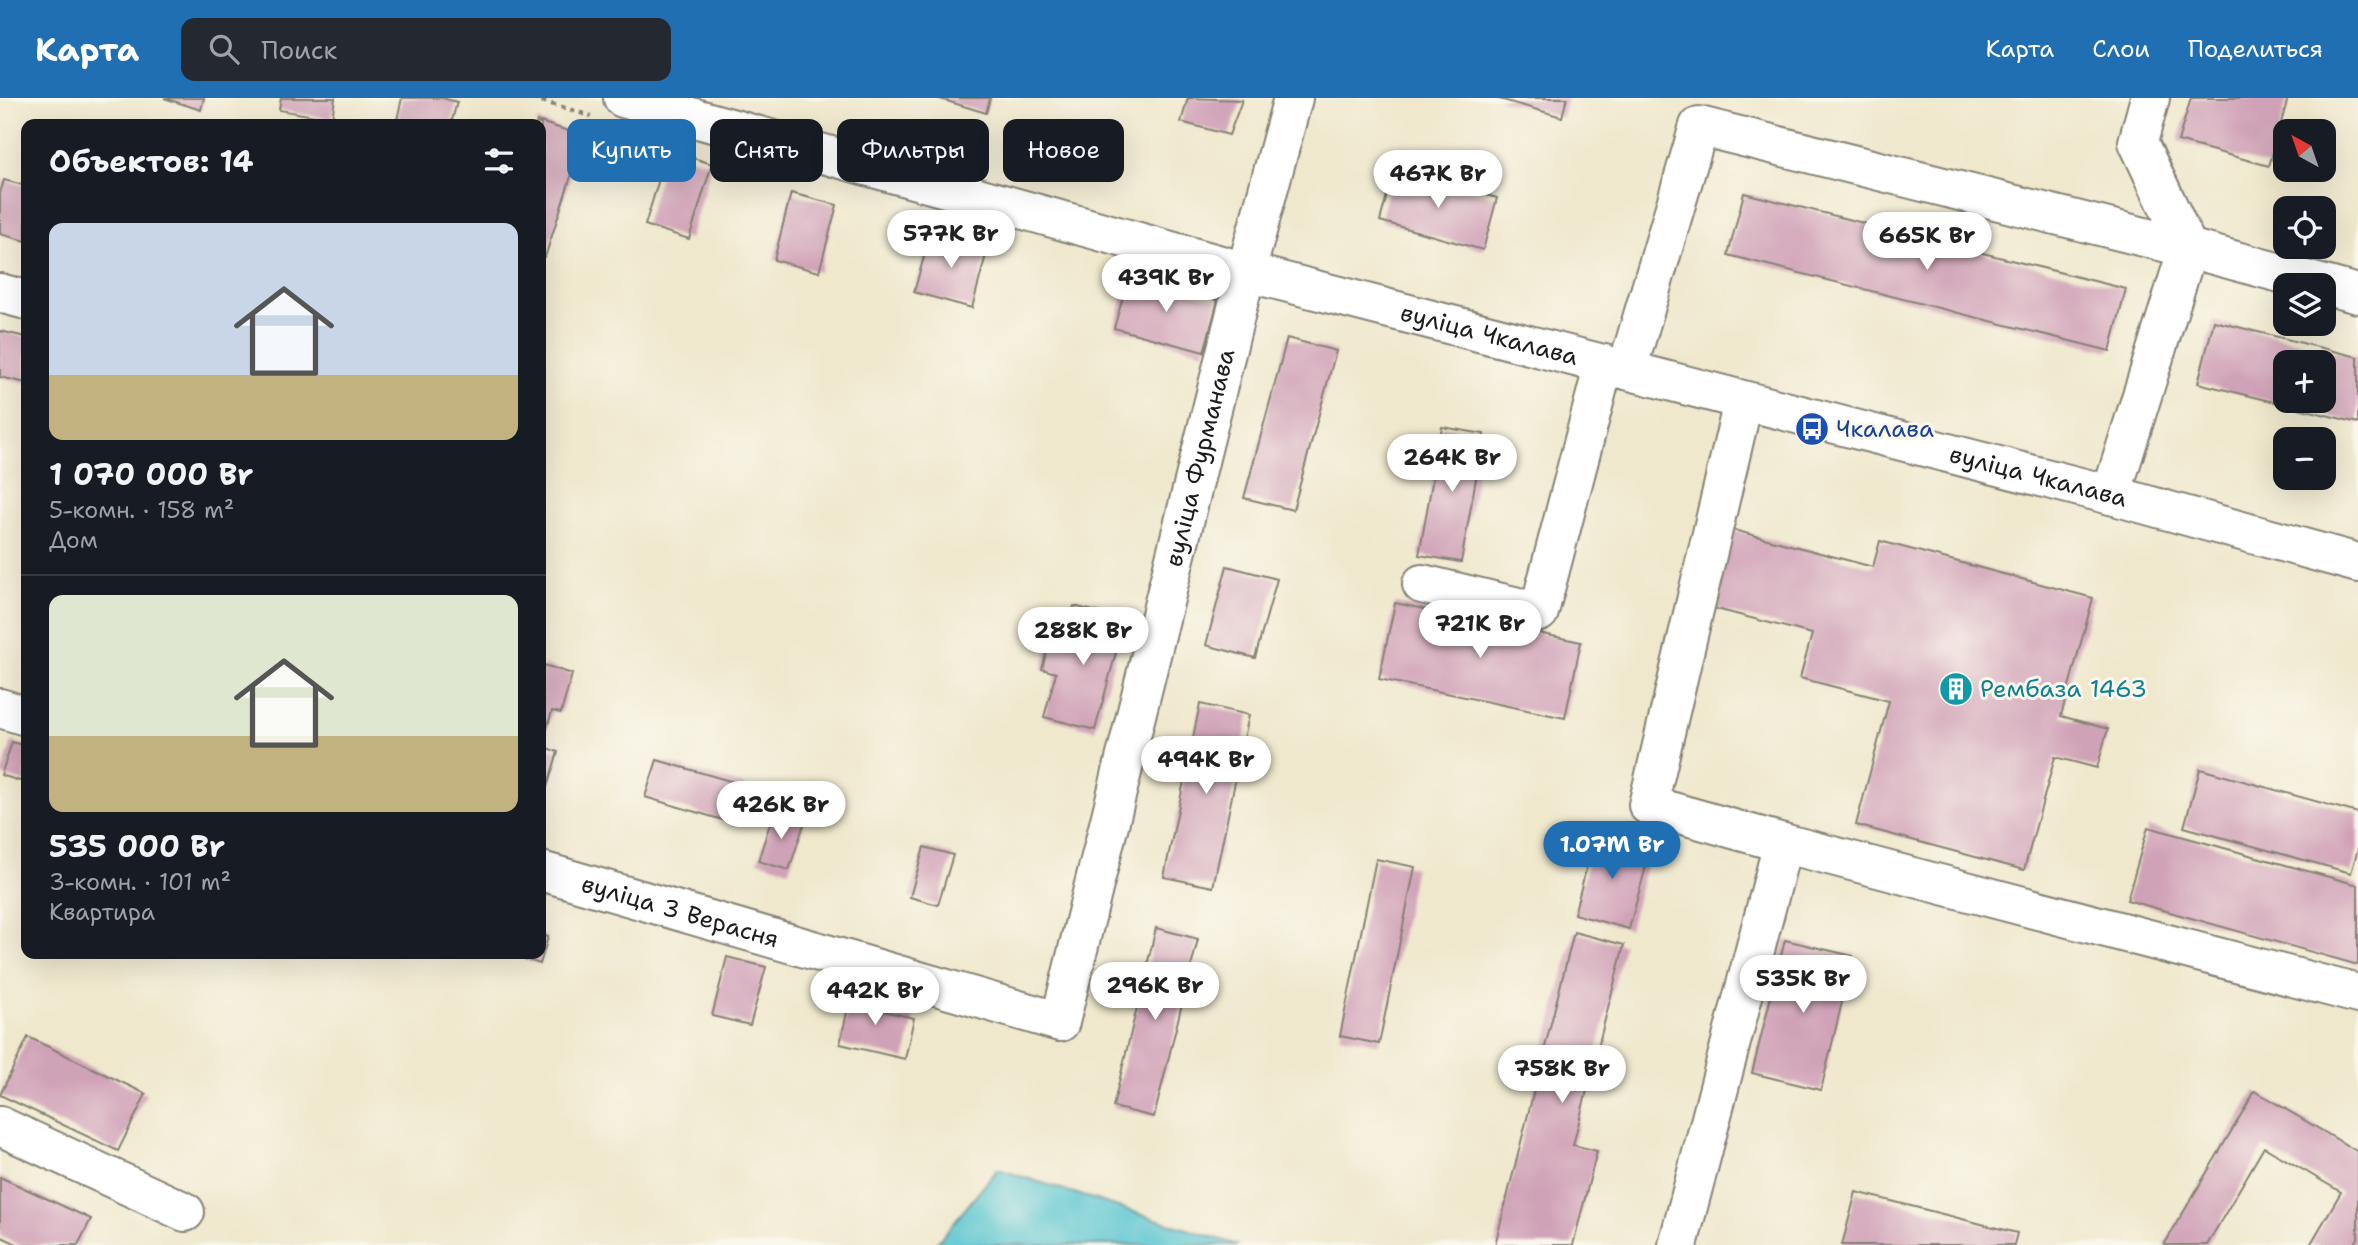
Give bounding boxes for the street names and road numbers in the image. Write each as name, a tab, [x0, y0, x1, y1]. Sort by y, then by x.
street label: вуліца Чкалава	[1397, 296, 1582, 373]
street label: вуліца Фурманава	[1158, 345, 1242, 570]
street label: вуліца Чкалава	[1946, 438, 2131, 515]
street label: вуліца 3 Верасня	[578, 868, 783, 955]

